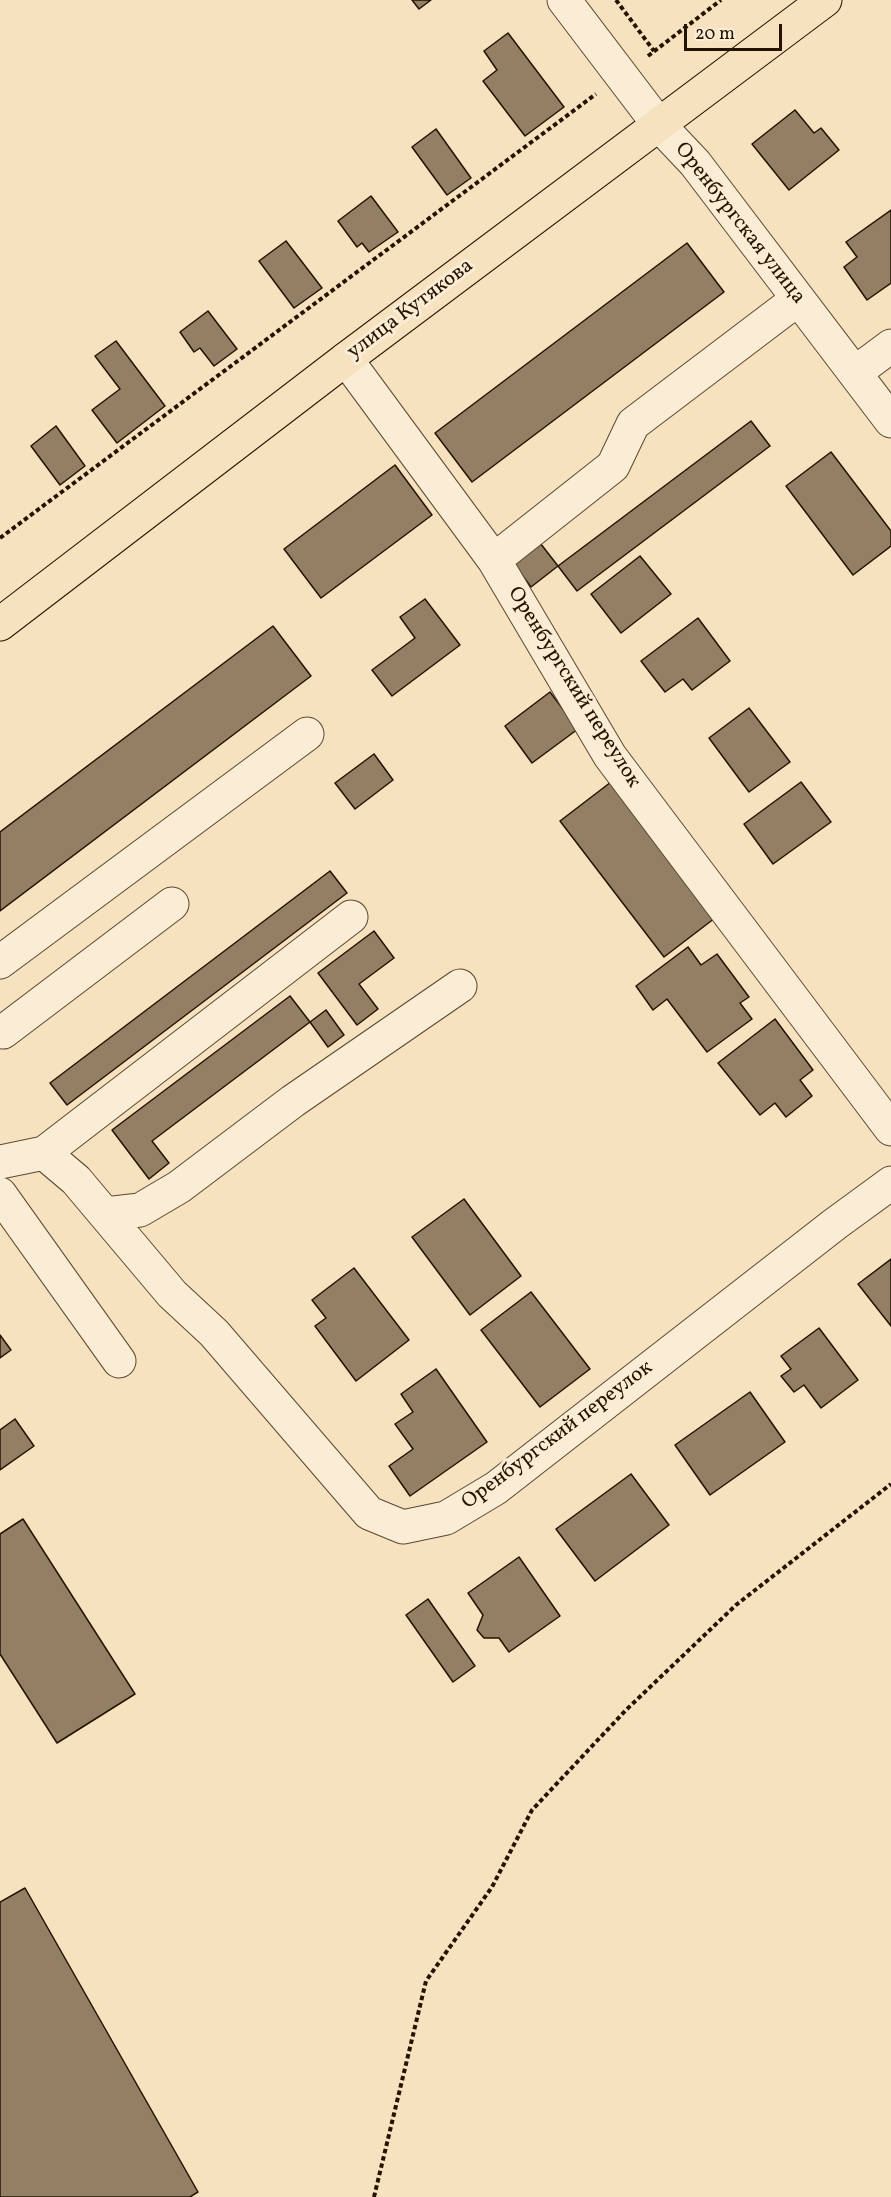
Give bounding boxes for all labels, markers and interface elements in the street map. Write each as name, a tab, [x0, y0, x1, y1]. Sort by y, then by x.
scale bar	[687, 12, 784, 50]
text: 20 m	[695, 22, 735, 47]
street label: Оренбургская улица	[668, 138, 810, 310]
street label: улица Кутякова	[343, 254, 479, 366]
street label: Оренбургский переулок	[501, 583, 645, 793]
street label: Оренбургский переулок	[458, 1356, 658, 1516]

